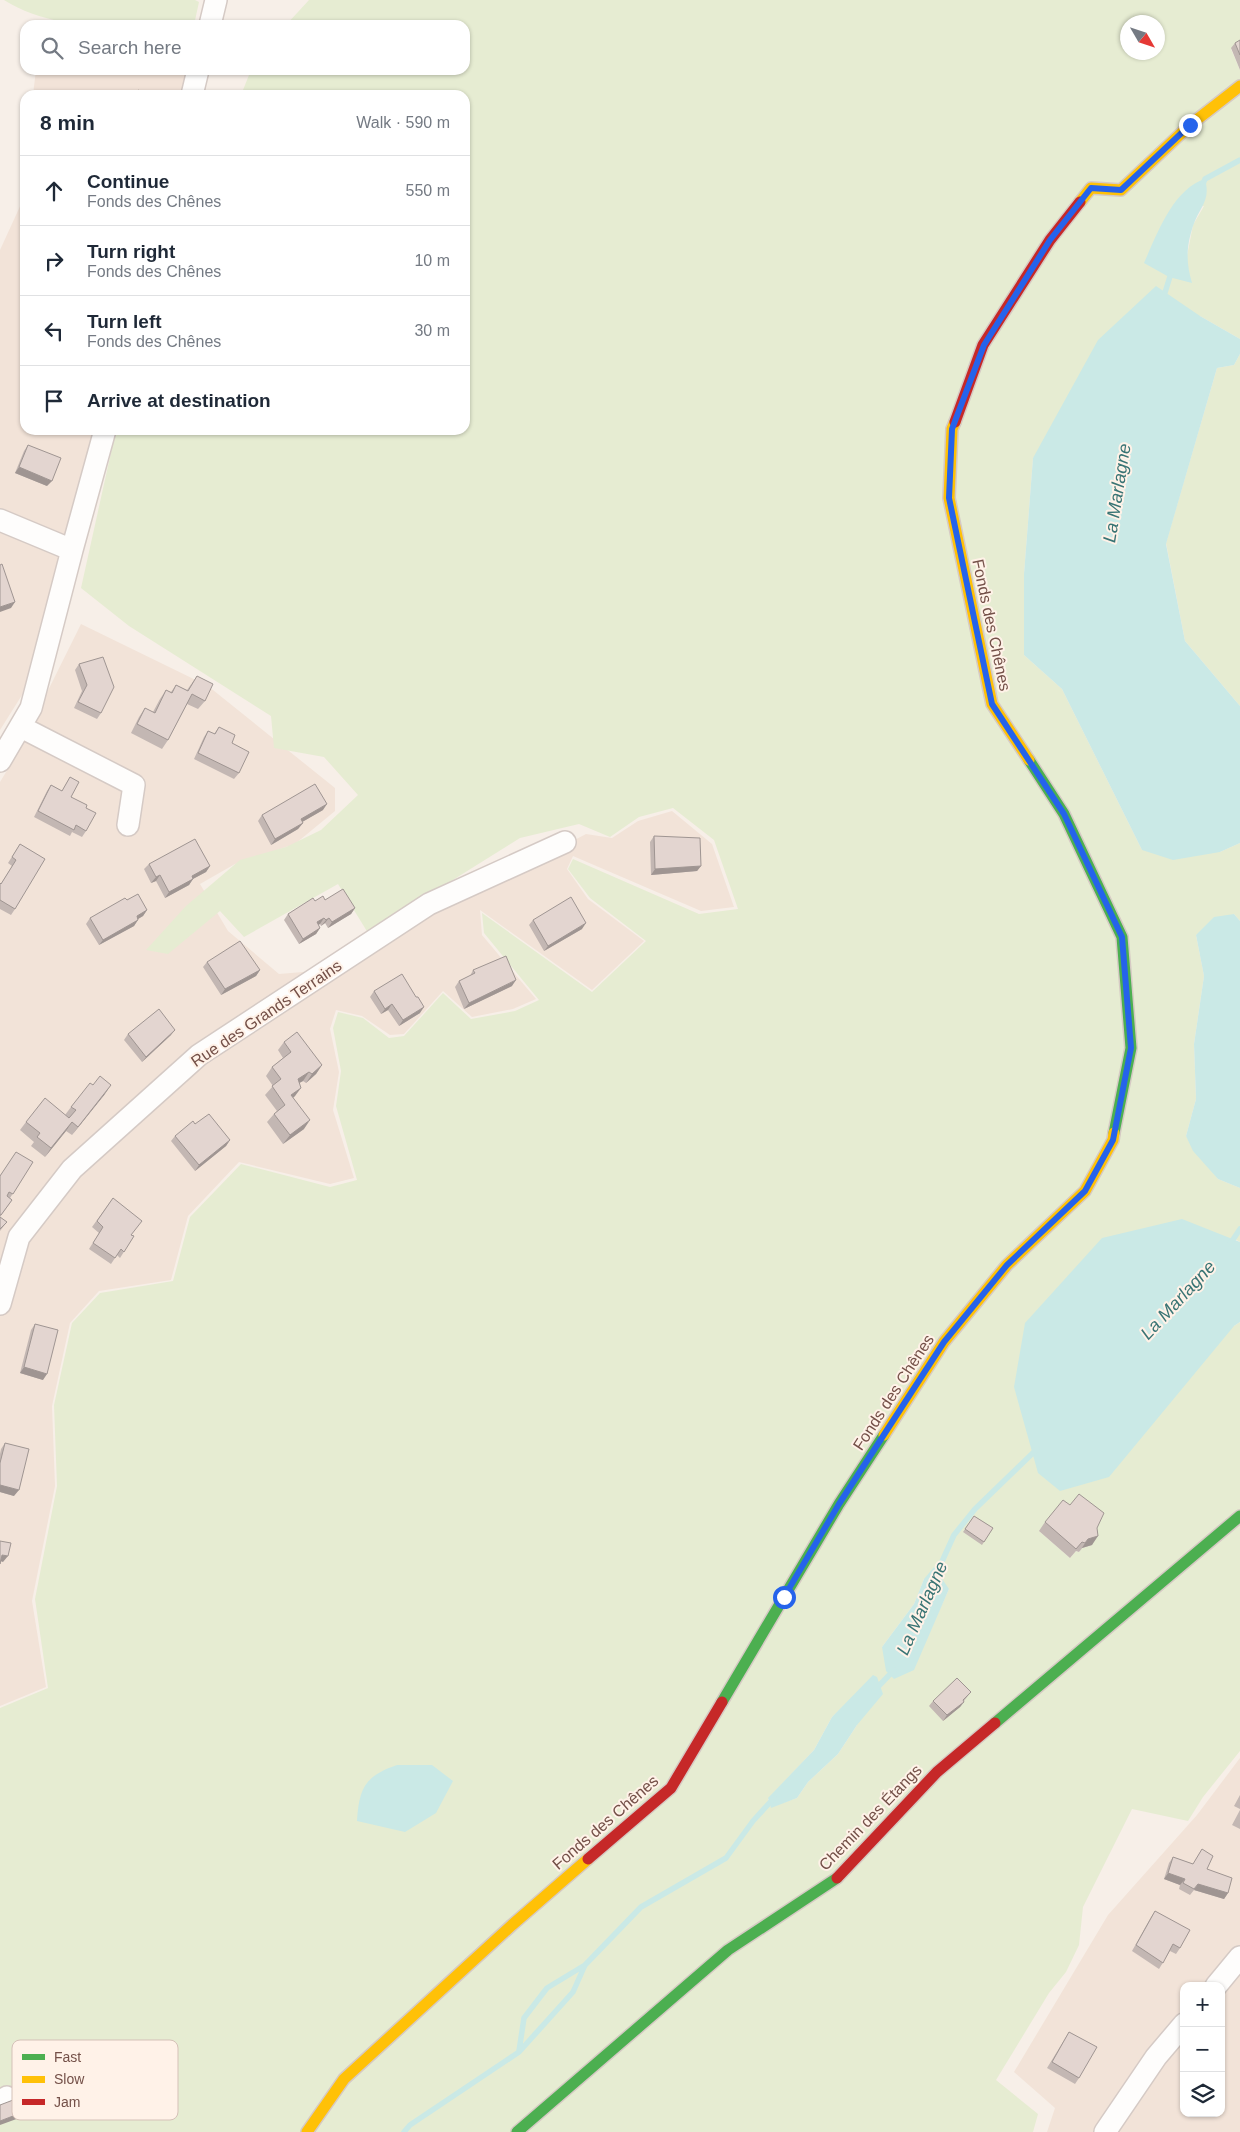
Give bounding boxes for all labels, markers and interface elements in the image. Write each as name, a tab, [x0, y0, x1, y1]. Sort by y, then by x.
north arrow	[1120, 15, 1165, 60]
search box	[20, 20, 470, 75]
icon: search	[38, 34, 66, 62]
text: Search here	[78, 37, 182, 58]
text: 8 min	[40, 111, 95, 134]
text: Walk · 590 m	[356, 114, 450, 131]
route end	[1179, 114, 1202, 137]
text: Continue	[87, 171, 169, 192]
icon: ahead	[40, 177, 68, 205]
text: 550 m	[406, 182, 450, 199]
text: Fonds des Chênes	[87, 193, 221, 210]
text: Turn right	[87, 241, 175, 262]
icon: right	[40, 247, 68, 275]
text: 10 m	[414, 252, 450, 269]
text: Fonds des Chênes	[87, 263, 221, 280]
text: Turn left	[87, 311, 162, 332]
icon: left	[40, 317, 68, 345]
text: 30 m	[414, 322, 450, 339]
text: Fonds des Chênes	[87, 333, 221, 350]
icon: arrive	[40, 387, 68, 415]
text: Arrive at destination	[87, 390, 271, 411]
water label: La Marlagne	[1099, 442, 1135, 544]
street label: Fonds des Chênes	[969, 558, 1014, 693]
street label: Rue des Grands Terrains	[188, 957, 345, 1070]
water label: La Marlagne	[1137, 1257, 1219, 1343]
street label: Fonds des Chênes	[850, 1331, 937, 1453]
water label: La Marlagne	[893, 1558, 951, 1658]
route start	[773, 1586, 796, 1609]
street label: Chemin des Étangs	[815, 1761, 925, 1873]
street label: Fonds des Chênes	[549, 1772, 662, 1873]
map controls	[1180, 1982, 1225, 2117]
button: +	[1180, 1982, 1225, 2027]
button: −	[1180, 2027, 1225, 2072]
legend	[12, 2040, 178, 2120]
text: Fast	[54, 2049, 81, 2065]
text: Slow	[54, 2071, 85, 2087]
button: layers	[1180, 2072, 1225, 2117]
text: Jam	[54, 2094, 80, 2110]

